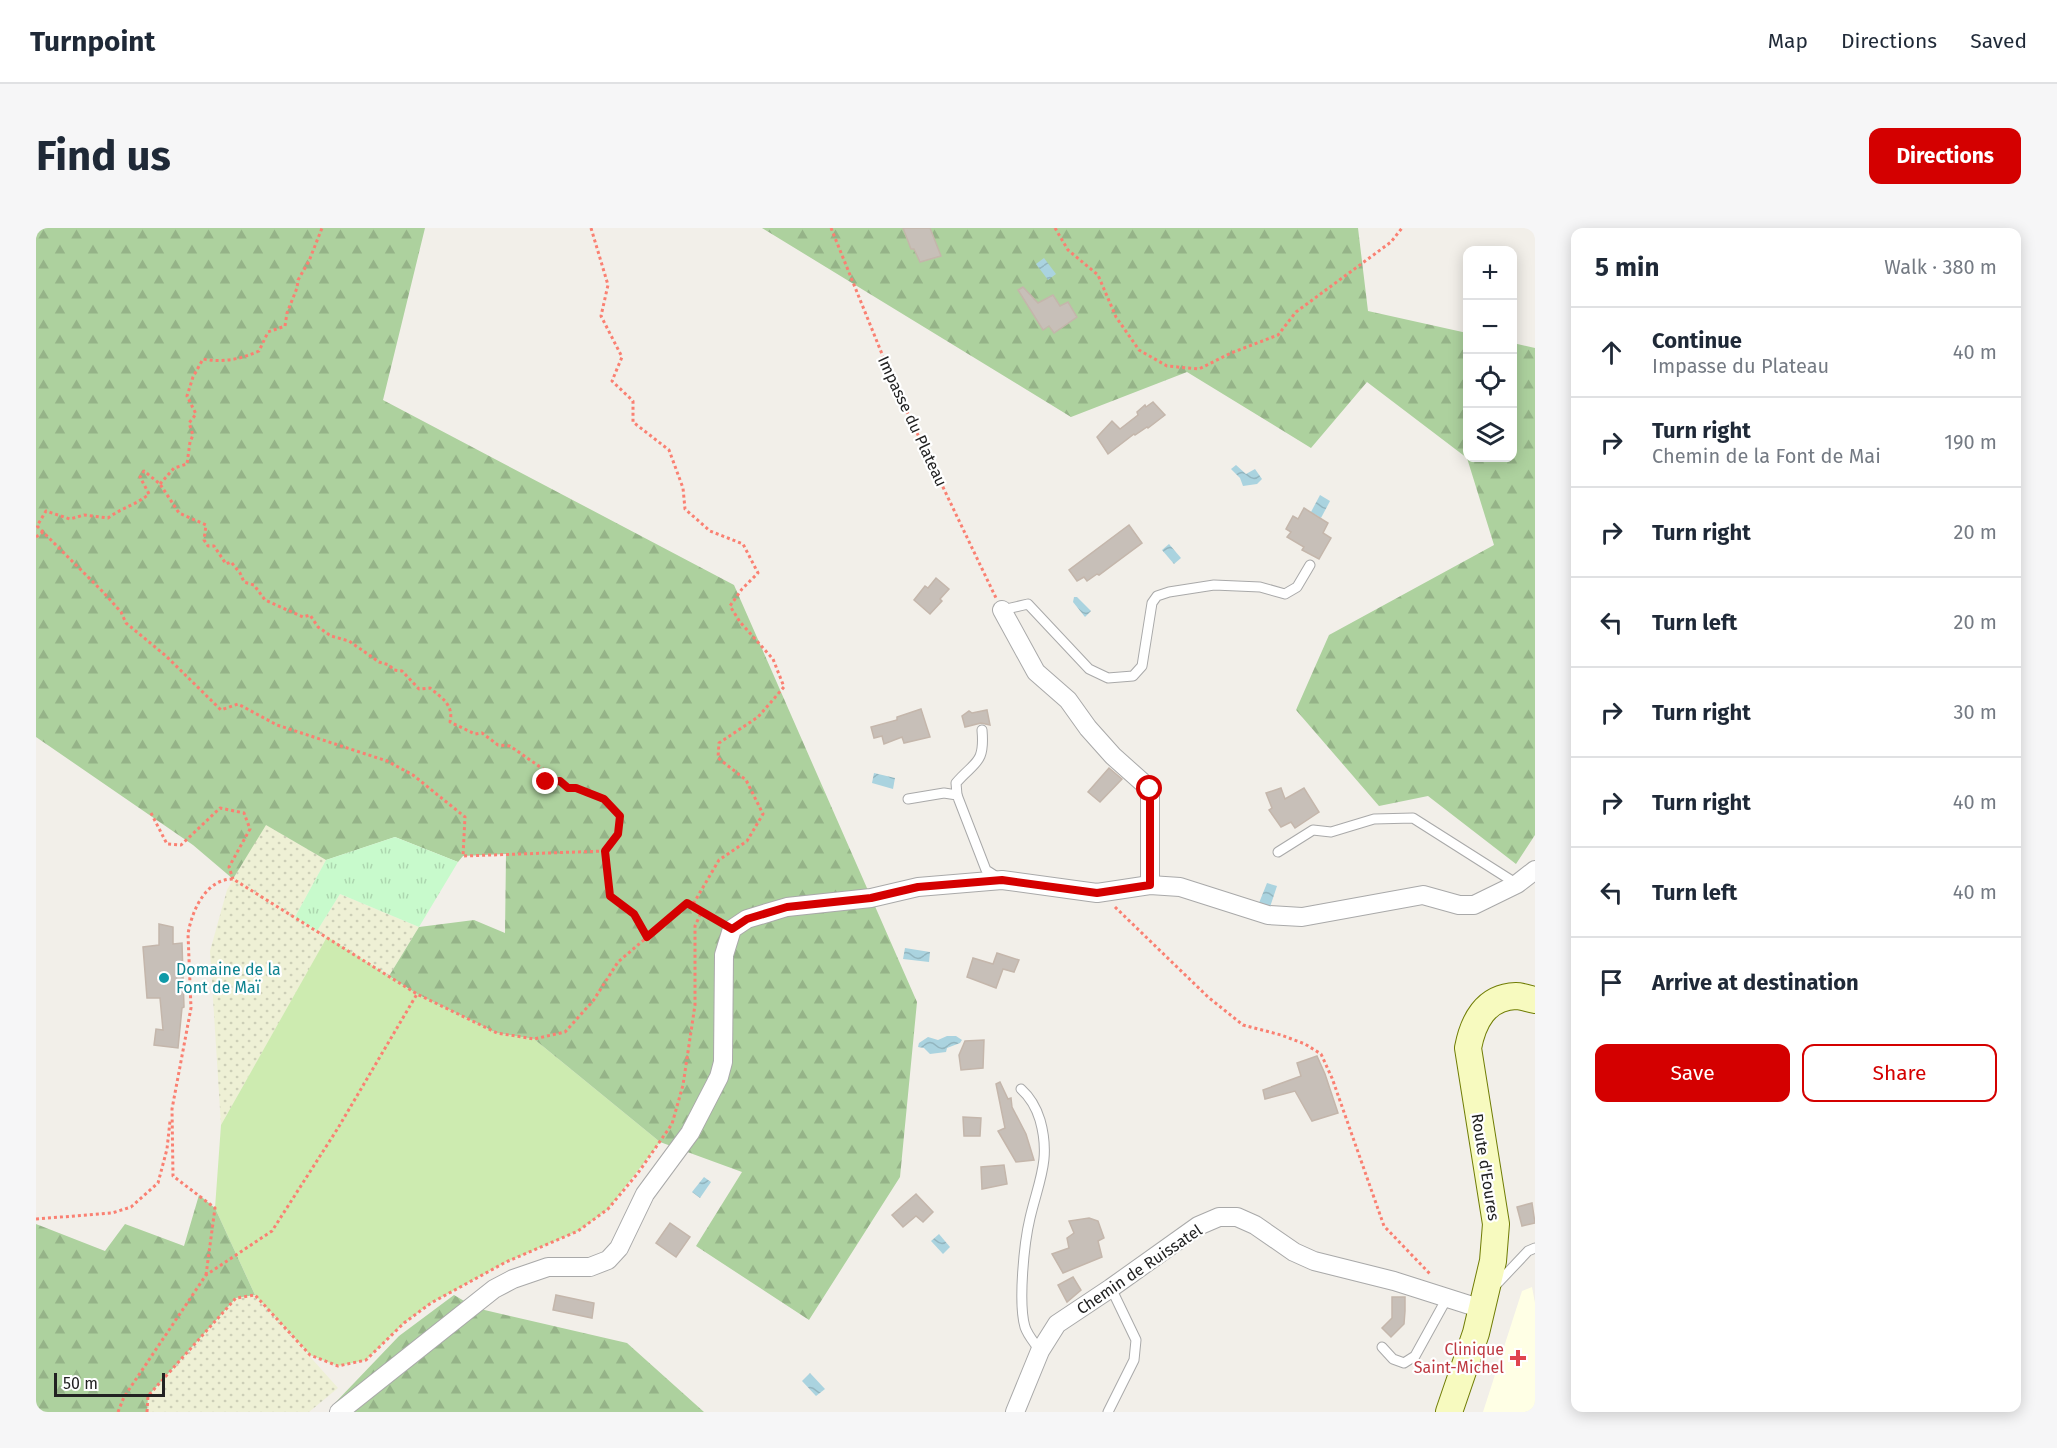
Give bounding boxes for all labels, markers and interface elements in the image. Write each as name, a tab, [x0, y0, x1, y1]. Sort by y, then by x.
text: Turnpoint	[30, 25, 155, 58]
text: Map	[1768, 28, 1808, 54]
text: Directions	[1841, 28, 1937, 54]
text: Saved	[1970, 28, 2027, 54]
button: Directions	[1869, 128, 2021, 184]
text: Find us	[36, 131, 171, 181]
map controls	[1463, 246, 1517, 462]
button: +	[1463, 246, 1517, 300]
text: 5 min	[1595, 252, 1659, 283]
text: Walk · 380 m	[1884, 255, 1997, 279]
button: −	[1463, 300, 1517, 354]
text: Continue	[1652, 327, 1742, 354]
icon: ahead	[1595, 336, 1628, 369]
text: 40 m	[1953, 340, 1997, 364]
street label: Impasse du Plateau	[874, 353, 951, 489]
button: locate	[1463, 354, 1517, 408]
text: Impasse du Plateau	[1652, 354, 1829, 378]
button: layers	[1463, 408, 1517, 462]
text: Turn right	[1652, 417, 1751, 444]
icon: right	[1595, 426, 1628, 459]
text: 190 m	[1944, 430, 1997, 454]
text: Chemin de la Font de Mai	[1652, 444, 1881, 468]
icon: right	[1595, 516, 1628, 549]
text: Turn right	[1652, 519, 1751, 546]
text: 20 m	[1954, 520, 1997, 544]
icon: left	[1595, 606, 1628, 639]
text: Turn left	[1652, 609, 1737, 636]
text: 20 m	[1954, 610, 1997, 634]
icon: right	[1595, 696, 1628, 729]
text: Turn right	[1652, 699, 1751, 726]
text: 30 m	[1953, 700, 1997, 724]
route end	[532, 768, 558, 794]
route start	[1136, 775, 1162, 801]
icon: right	[1595, 786, 1628, 819]
text: Turn right	[1652, 789, 1751, 816]
text: 40 m	[1953, 790, 1997, 814]
icon: left	[1595, 876, 1628, 909]
text: Turn left	[1652, 879, 1737, 906]
text: 40 m	[1953, 880, 1997, 904]
place label: Domaine de la Font de Maï	[176, 960, 281, 997]
icon: arrive	[1595, 966, 1628, 999]
text: Arrive at destination	[1652, 969, 1859, 996]
marker: Domaine de la Font de Maï	[157, 971, 171, 985]
button: Save	[1595, 1044, 1790, 1102]
button: Share	[1802, 1044, 1997, 1102]
street label: Route d'Eoures	[1468, 1112, 1503, 1222]
street label: Chemin de Ruissatel	[1073, 1220, 1206, 1318]
place label: Clinique Saint-Michel	[1414, 1340, 1504, 1377]
marker: Clinique Saint-Michel	[1509, 1349, 1527, 1367]
scale bar	[54, 1370, 165, 1398]
text: 50 m	[63, 1374, 98, 1393]

